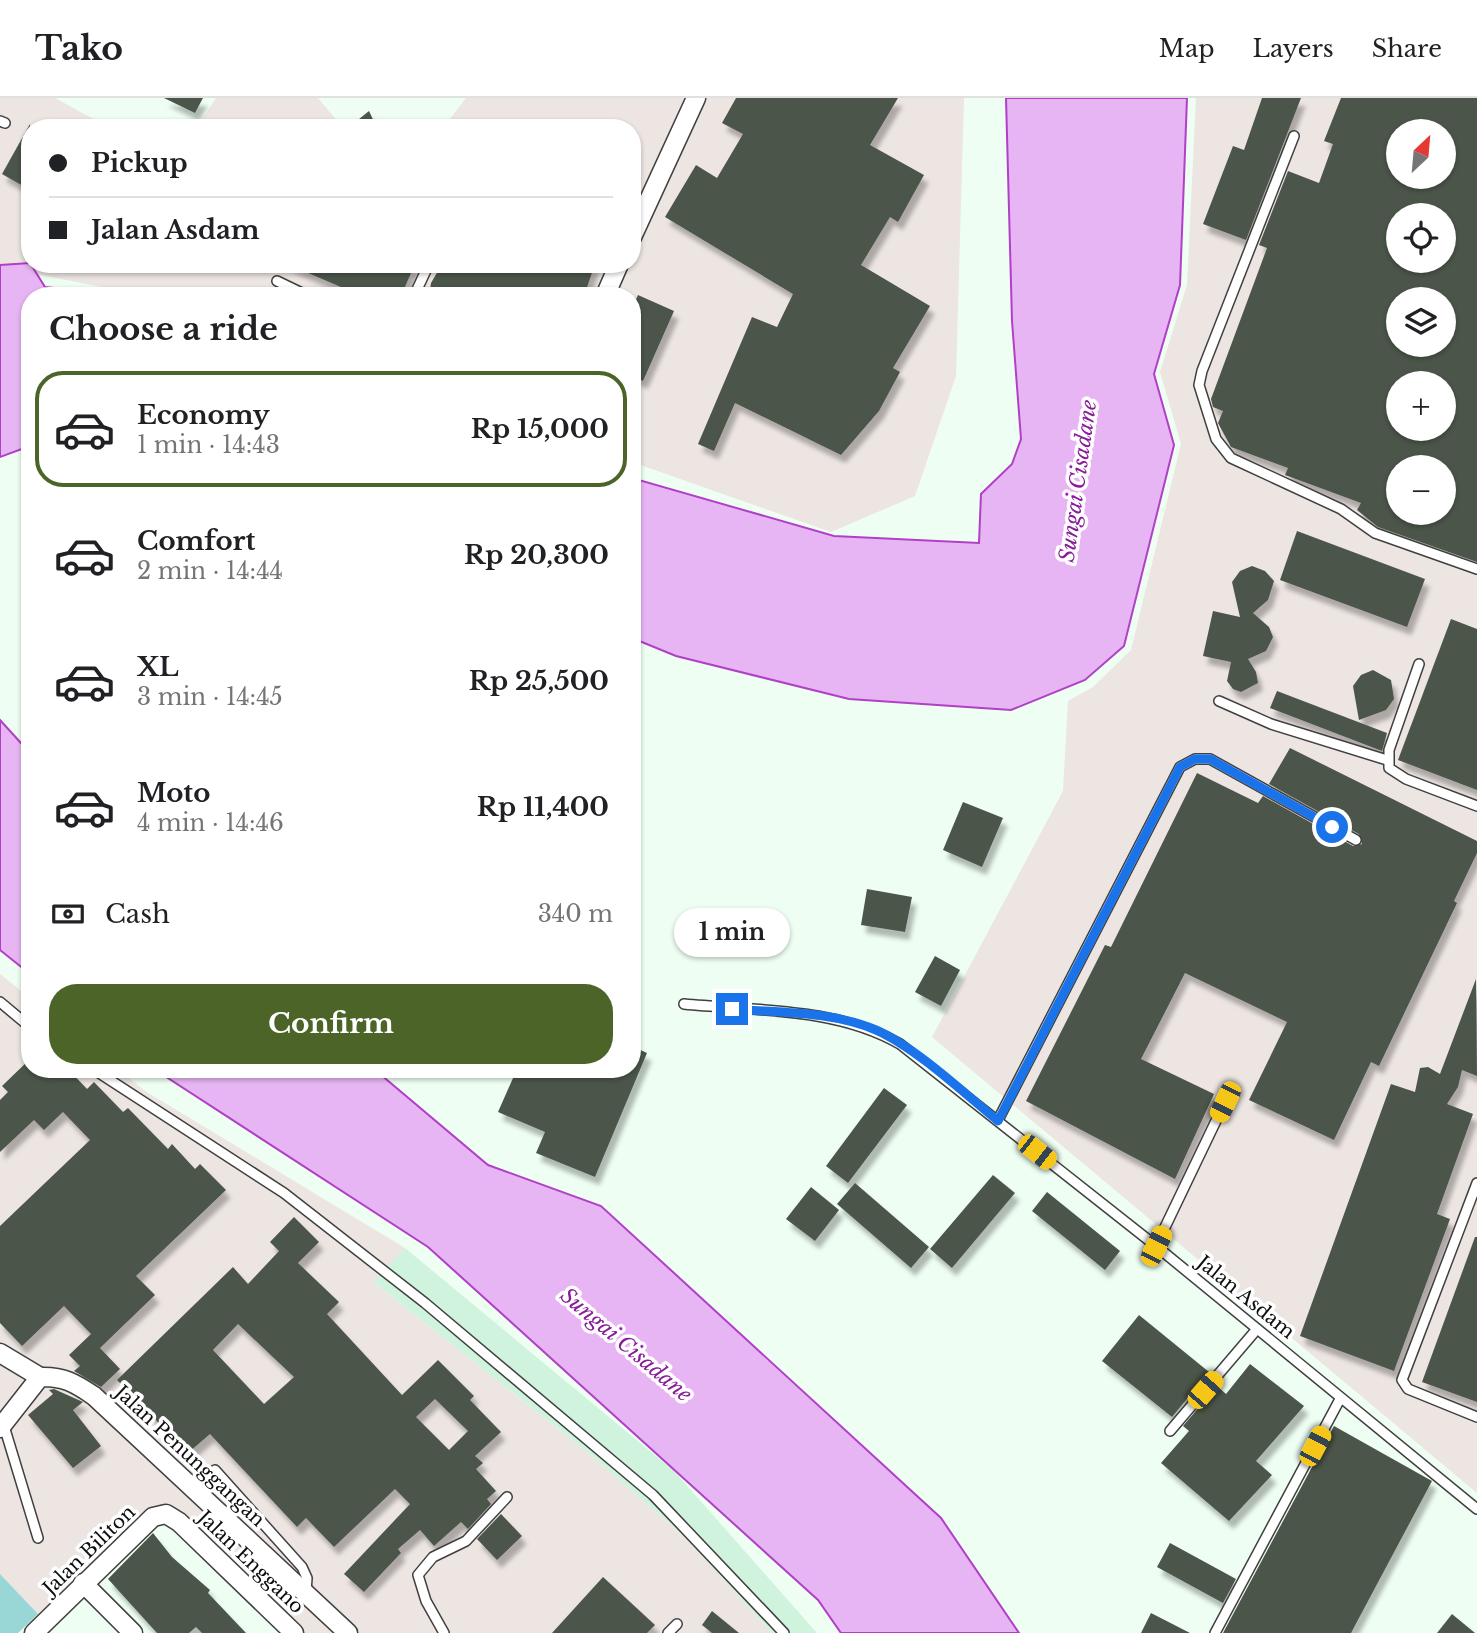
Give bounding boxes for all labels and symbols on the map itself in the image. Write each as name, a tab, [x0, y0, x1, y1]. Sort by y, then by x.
north arrow	[1386, 119, 1456, 189]
water label: Sungai Cisadane	[1054, 398, 1102, 564]
route start	[1316, 811, 1348, 843]
callout: 1 min	[674, 908, 790, 956]
route end	[716, 993, 748, 1025]
car	[1207, 1079, 1244, 1125]
car	[1014, 1131, 1061, 1173]
car	[1138, 1223, 1175, 1269]
street label: Jalan Asdam	[1190, 1249, 1299, 1343]
water label: Sungai Cisadane	[555, 1282, 697, 1408]
car	[1184, 1367, 1227, 1413]
street label: Jalan Penunggangan	[108, 1379, 270, 1531]
car	[1296, 1423, 1335, 1469]
street label: Jalan Biliton	[36, 1500, 140, 1602]
street label: Jalan Enggano	[191, 1504, 309, 1618]

